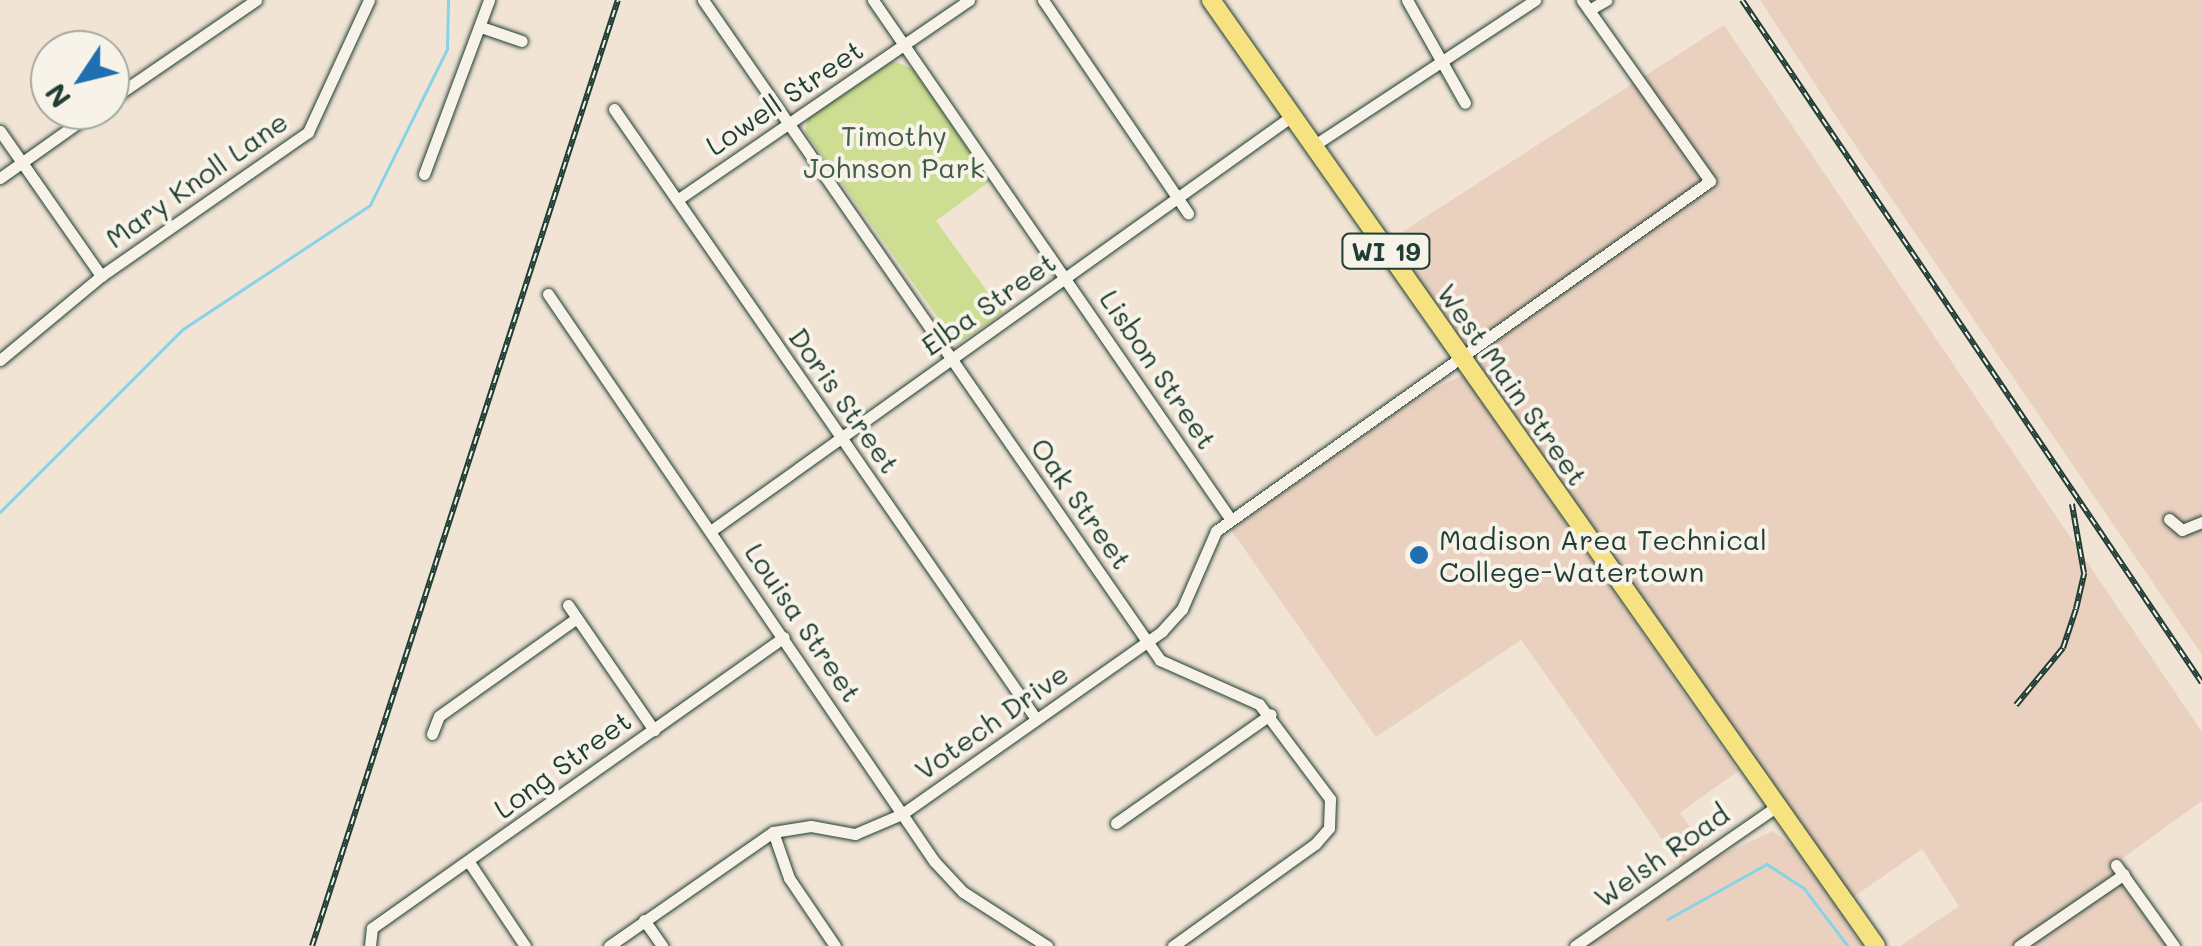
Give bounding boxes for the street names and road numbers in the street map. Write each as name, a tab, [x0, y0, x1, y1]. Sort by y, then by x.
street label: Lowell Street	[699, 32, 869, 162]
street label: Mary Knoll Lane	[98, 104, 294, 254]
road number: WI 19	[1341, 231, 1431, 271]
street label: Elba Street	[914, 244, 1062, 362]
street label: West Main Street	[1431, 277, 1595, 491]
street label: Lisbon Street	[1093, 283, 1225, 455]
street label: Doris Street	[782, 321, 908, 479]
street label: Oak Street	[1024, 431, 1140, 575]
street label: Louisa Street	[739, 536, 869, 708]
street label: Votech Drive	[908, 656, 1074, 786]
street label: Long Street	[487, 703, 637, 825]
street label: Welsh Road	[1587, 796, 1735, 914]

